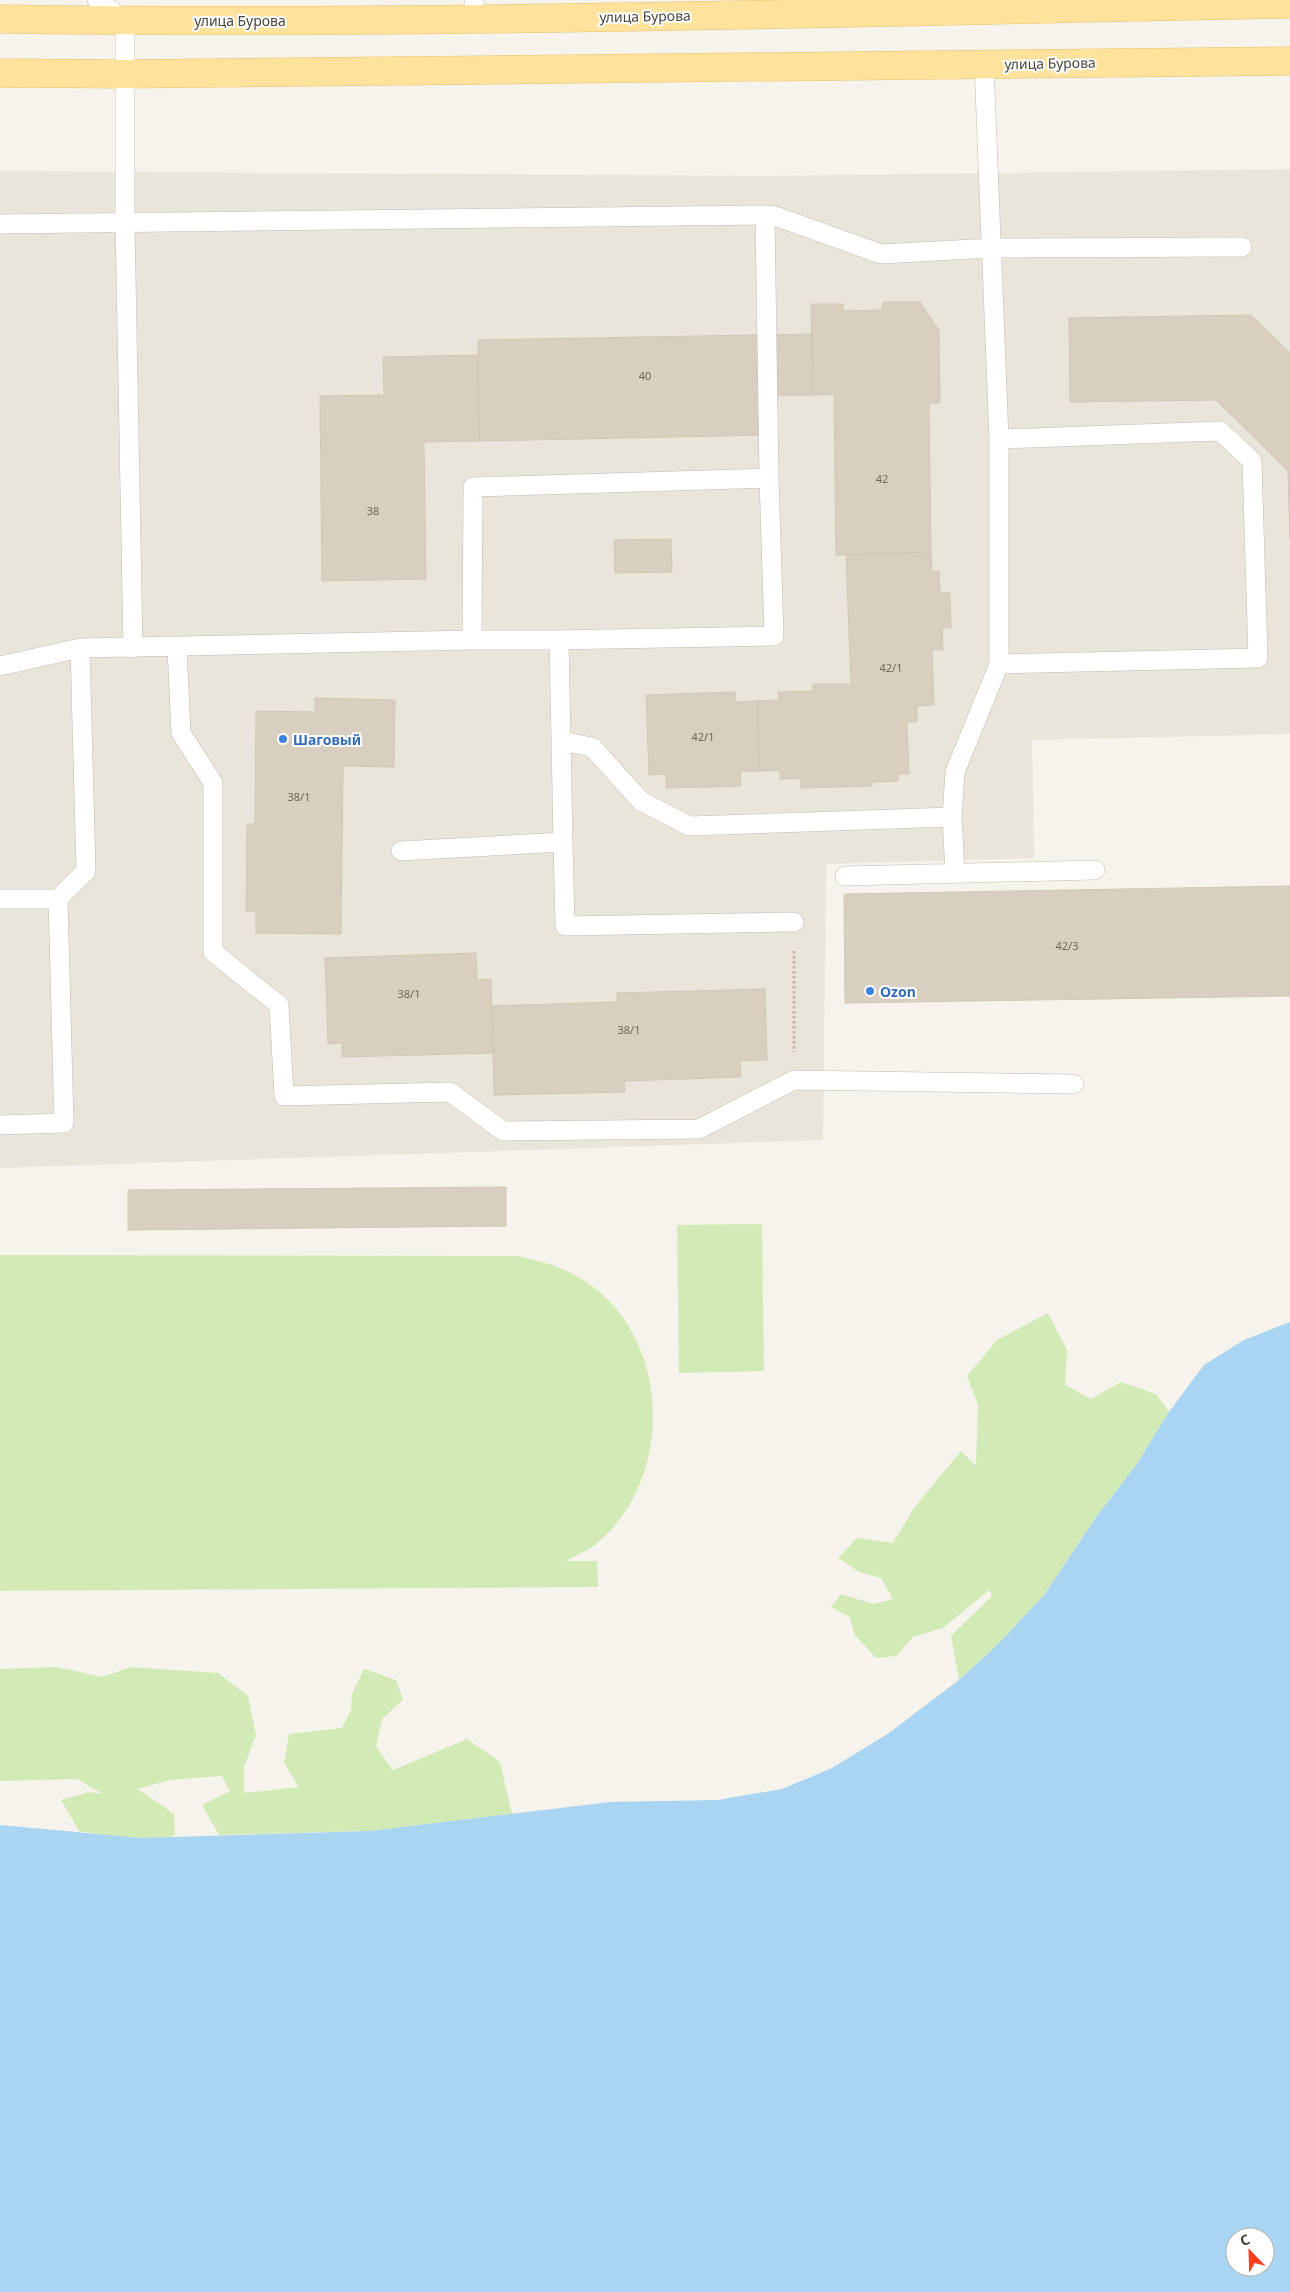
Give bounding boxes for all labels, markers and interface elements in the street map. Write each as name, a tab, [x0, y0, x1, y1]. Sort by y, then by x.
street label: улица Бурова	[599, 6, 691, 26]
street label: улица Бурова	[194, 11, 286, 30]
street label: улица Бурова	[1004, 53, 1096, 73]
house number: 40	[639, 368, 651, 383]
house number: 42	[876, 471, 888, 486]
house number: 38	[367, 503, 379, 518]
house number: 42/1	[880, 660, 902, 675]
house number: 42/1	[692, 729, 714, 744]
place label: Шаговый	[293, 730, 361, 749]
marker: Шаговый	[277, 733, 289, 745]
house number: 38/1	[288, 789, 310, 804]
house number: 42/3	[1056, 938, 1078, 953]
place label: Ozon	[880, 982, 916, 1001]
marker: Ozon	[864, 985, 876, 997]
house number: 38/1	[398, 986, 420, 1001]
house number: 38/1	[618, 1022, 640, 1037]
north arrow	[1225, 2227, 1275, 2277]
text: С	[1237, 2229, 1253, 2250]

